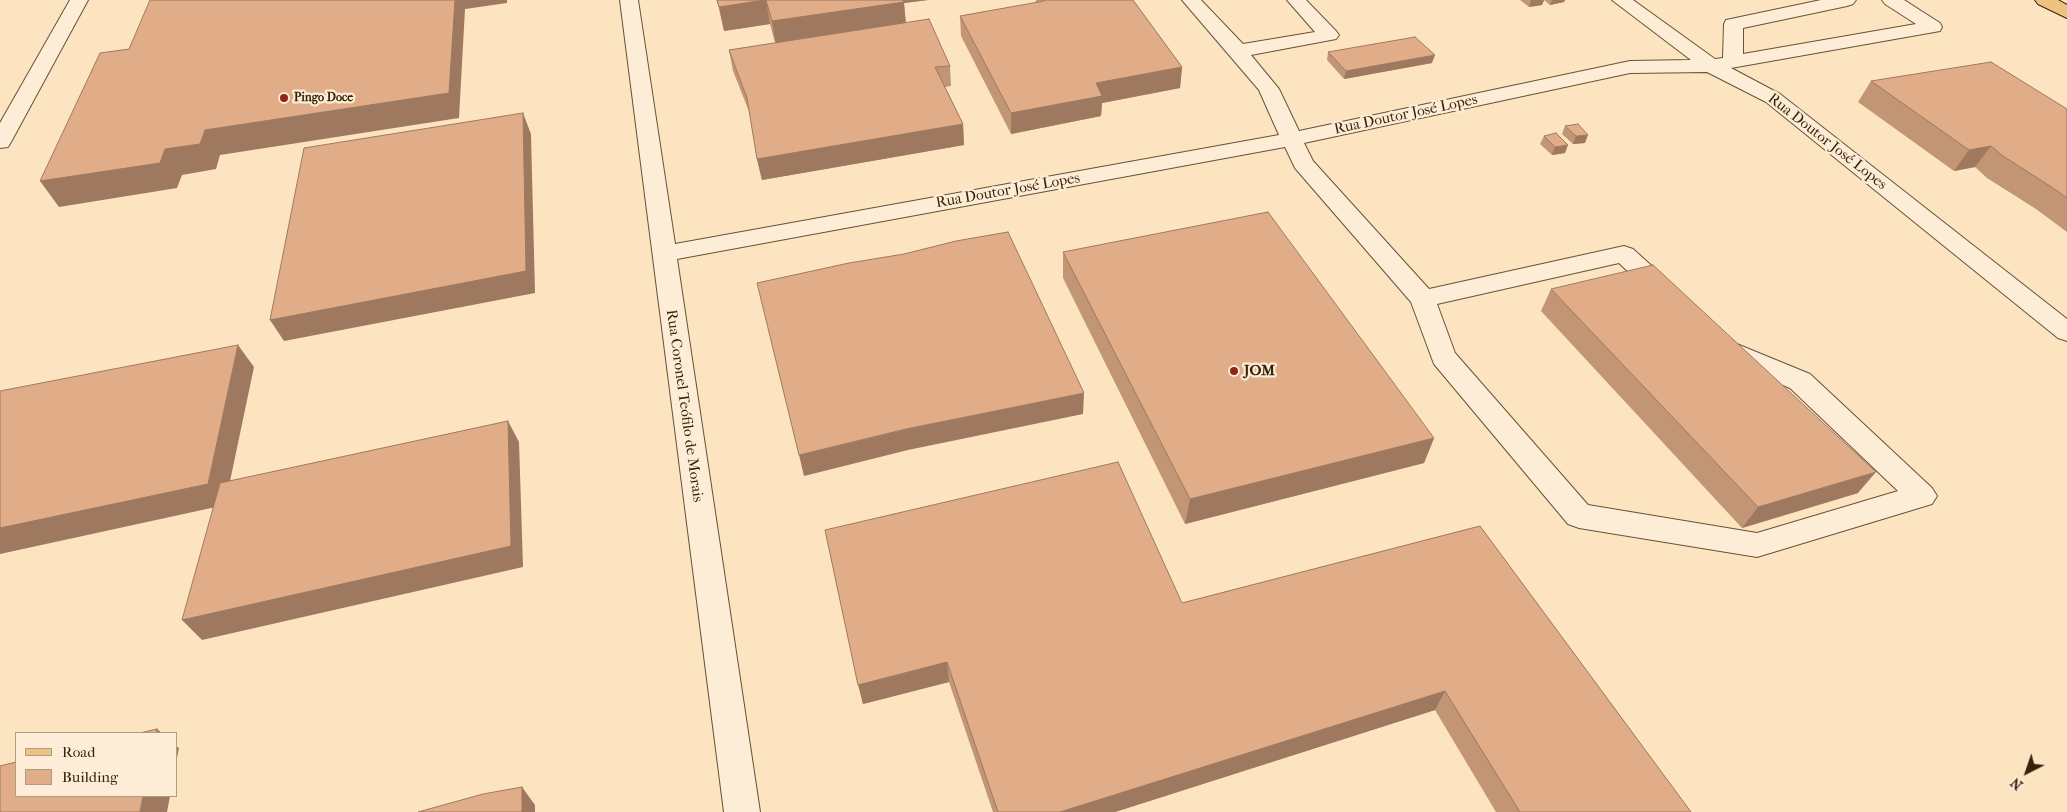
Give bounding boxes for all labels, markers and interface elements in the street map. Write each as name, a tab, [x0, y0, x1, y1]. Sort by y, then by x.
street label: Rua Doutor José Lopes	[1764, 90, 1890, 194]
place label: Pingo Doce	[294, 91, 353, 105]
street label: Rua Doutor José Lopes	[1333, 91, 1479, 139]
marker: Pingo Doce	[278, 92, 290, 104]
street label: Rua Doutor José Lopes	[935, 169, 1081, 213]
street label: Rua Coronel Teófilo de Morais	[662, 309, 706, 503]
place label: JOM	[1244, 362, 1275, 380]
marker: JOM	[1228, 365, 1240, 377]
legend	[15, 732, 178, 797]
text: Road	[62, 743, 95, 761]
north arrow	[2002, 747, 2052, 797]
text: Building	[62, 768, 118, 786]
text: N	[2007, 774, 2026, 794]

